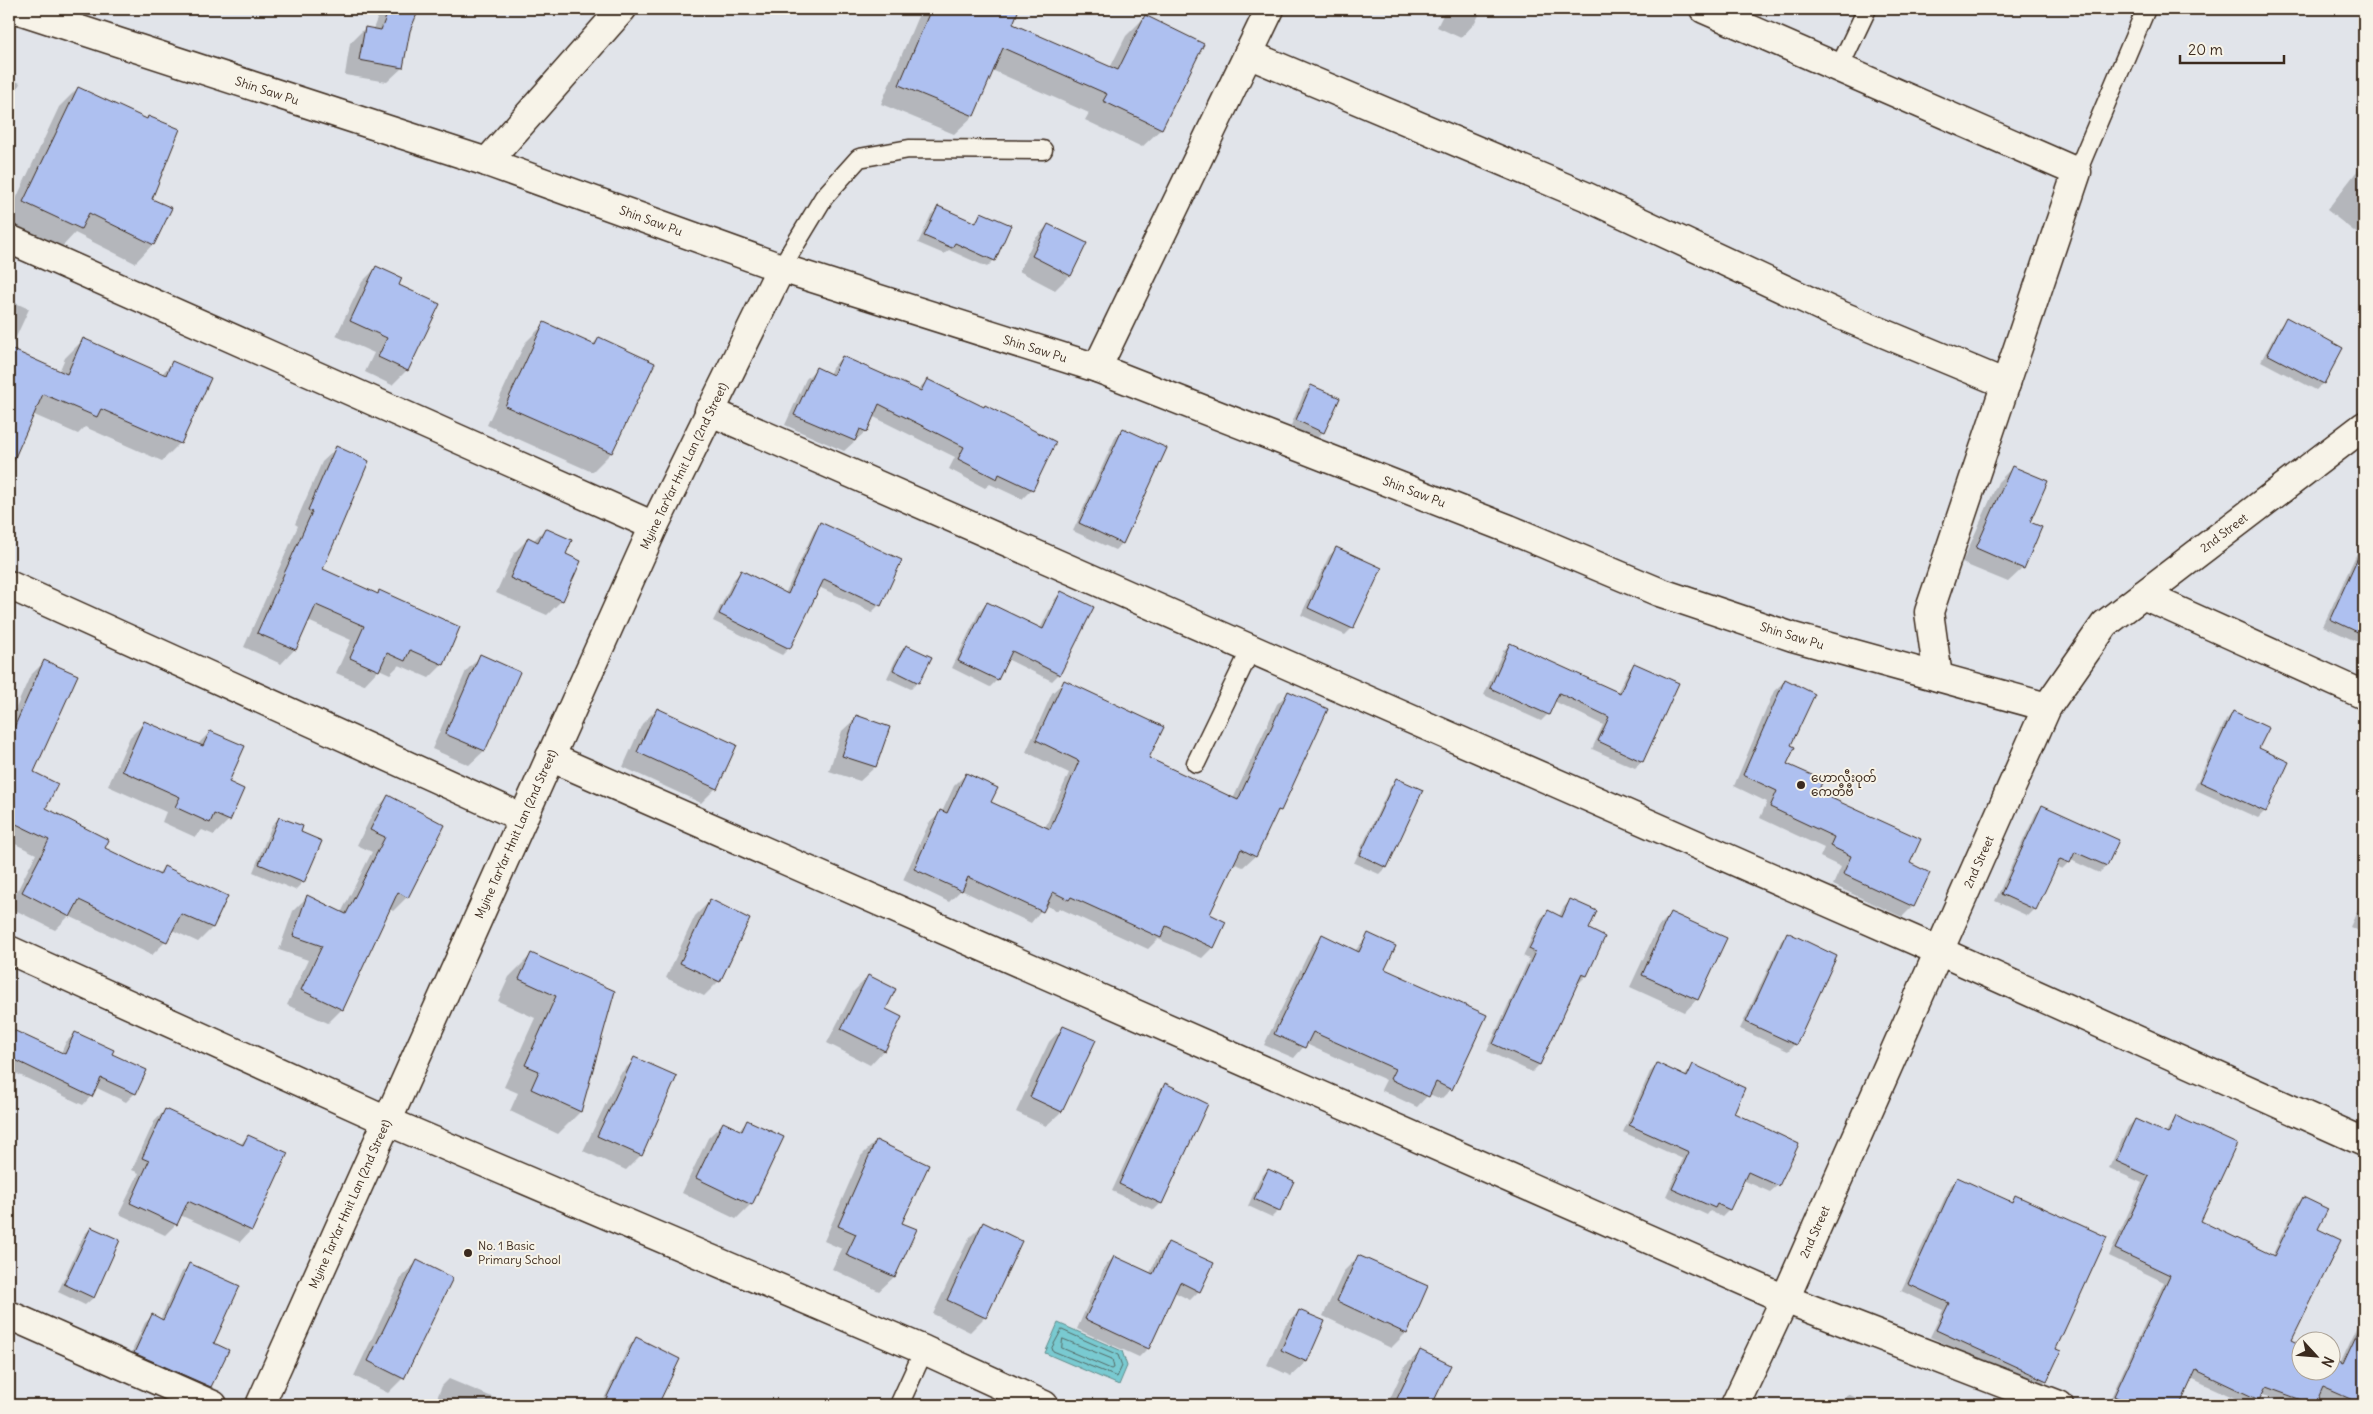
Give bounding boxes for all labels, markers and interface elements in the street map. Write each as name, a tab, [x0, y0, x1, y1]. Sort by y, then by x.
scale bar	[2180, 32, 2284, 64]
text: 20 m	[2188, 40, 2223, 59]
street label: Shin Saw Pu	[233, 73, 301, 108]
street label: Shin Saw Pu	[618, 202, 685, 239]
street label: Shin Saw Pu	[1001, 332, 1069, 365]
street label: Myine TarYar Hnit Lan (2nd Street)	[637, 380, 731, 551]
street label: Shin Saw Pu	[1381, 473, 1448, 510]
street label: 2nd Street	[2197, 510, 2250, 555]
street label: Shin Saw Pu	[1758, 619, 1826, 652]
street label: Myine TarYar Hnit Lan (2nd Street)	[471, 747, 560, 921]
place label: ဟောလီးဝုတ် ကေတီဗီ	[1811, 769, 1877, 799]
marker: ဟောလီးဝုတ် ကေတီဗီ	[1795, 779, 1807, 791]
street label: 2nd Street	[1960, 833, 1997, 890]
street label: Myine TarYar Hnit Lan (2nd Street)	[305, 1117, 394, 1291]
street label: 2nd Street	[1796, 1203, 1833, 1260]
place label: No. 1 Basic Primary School	[478, 1238, 561, 1267]
marker: No. 1 Basic Primary School	[462, 1247, 474, 1259]
north arrow	[2290, 1332, 2340, 1382]
text: N	[2317, 1353, 2338, 1370]

